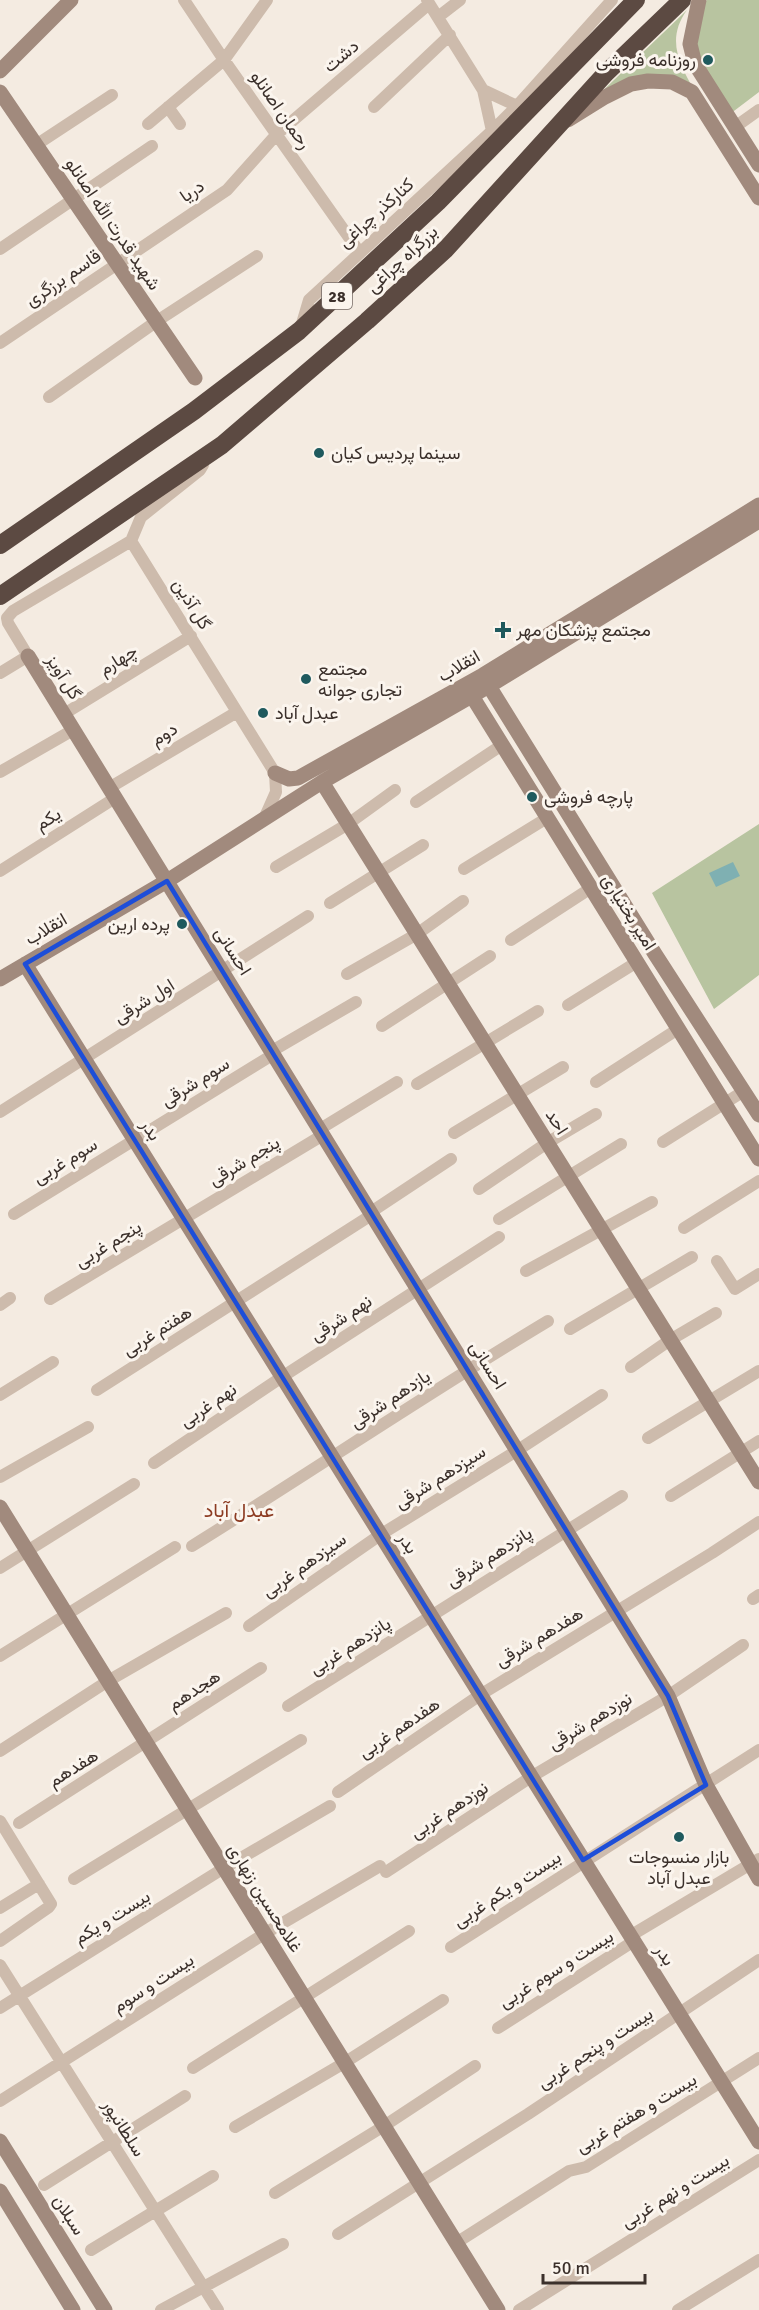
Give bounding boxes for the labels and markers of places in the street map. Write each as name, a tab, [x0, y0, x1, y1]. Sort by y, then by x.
place label: روزنامه فروشی	[596, 49, 696, 71]
marker: روزنامه فروشی	[701, 53, 715, 67]
place label: سینما پردیس کیان	[331, 442, 460, 465]
marker: سینما پردیس کیان	[312, 446, 326, 460]
place label: مجتمع پزشکان مهر	[515, 619, 651, 642]
marker: مجتمع پزشکان مهر	[494, 621, 512, 639]
place label: مجتمع تجاری جوانه	[318, 658, 402, 701]
marker: مجتمع تجاری جوانه	[299, 672, 313, 686]
place label: عبدل آباد	[275, 702, 338, 724]
marker: عبدل آباد	[256, 706, 270, 720]
place label: پارچه فروشی	[544, 786, 633, 809]
marker: پارچه فروشی	[525, 790, 539, 804]
place label: پرده ارین	[108, 913, 170, 936]
marker: پرده ارین	[175, 917, 189, 931]
marker: بازار منسوجات عبدل آباد	[672, 1830, 686, 1844]
place label: بازار منسوجات عبدل آباد	[629, 1846, 729, 1889]

